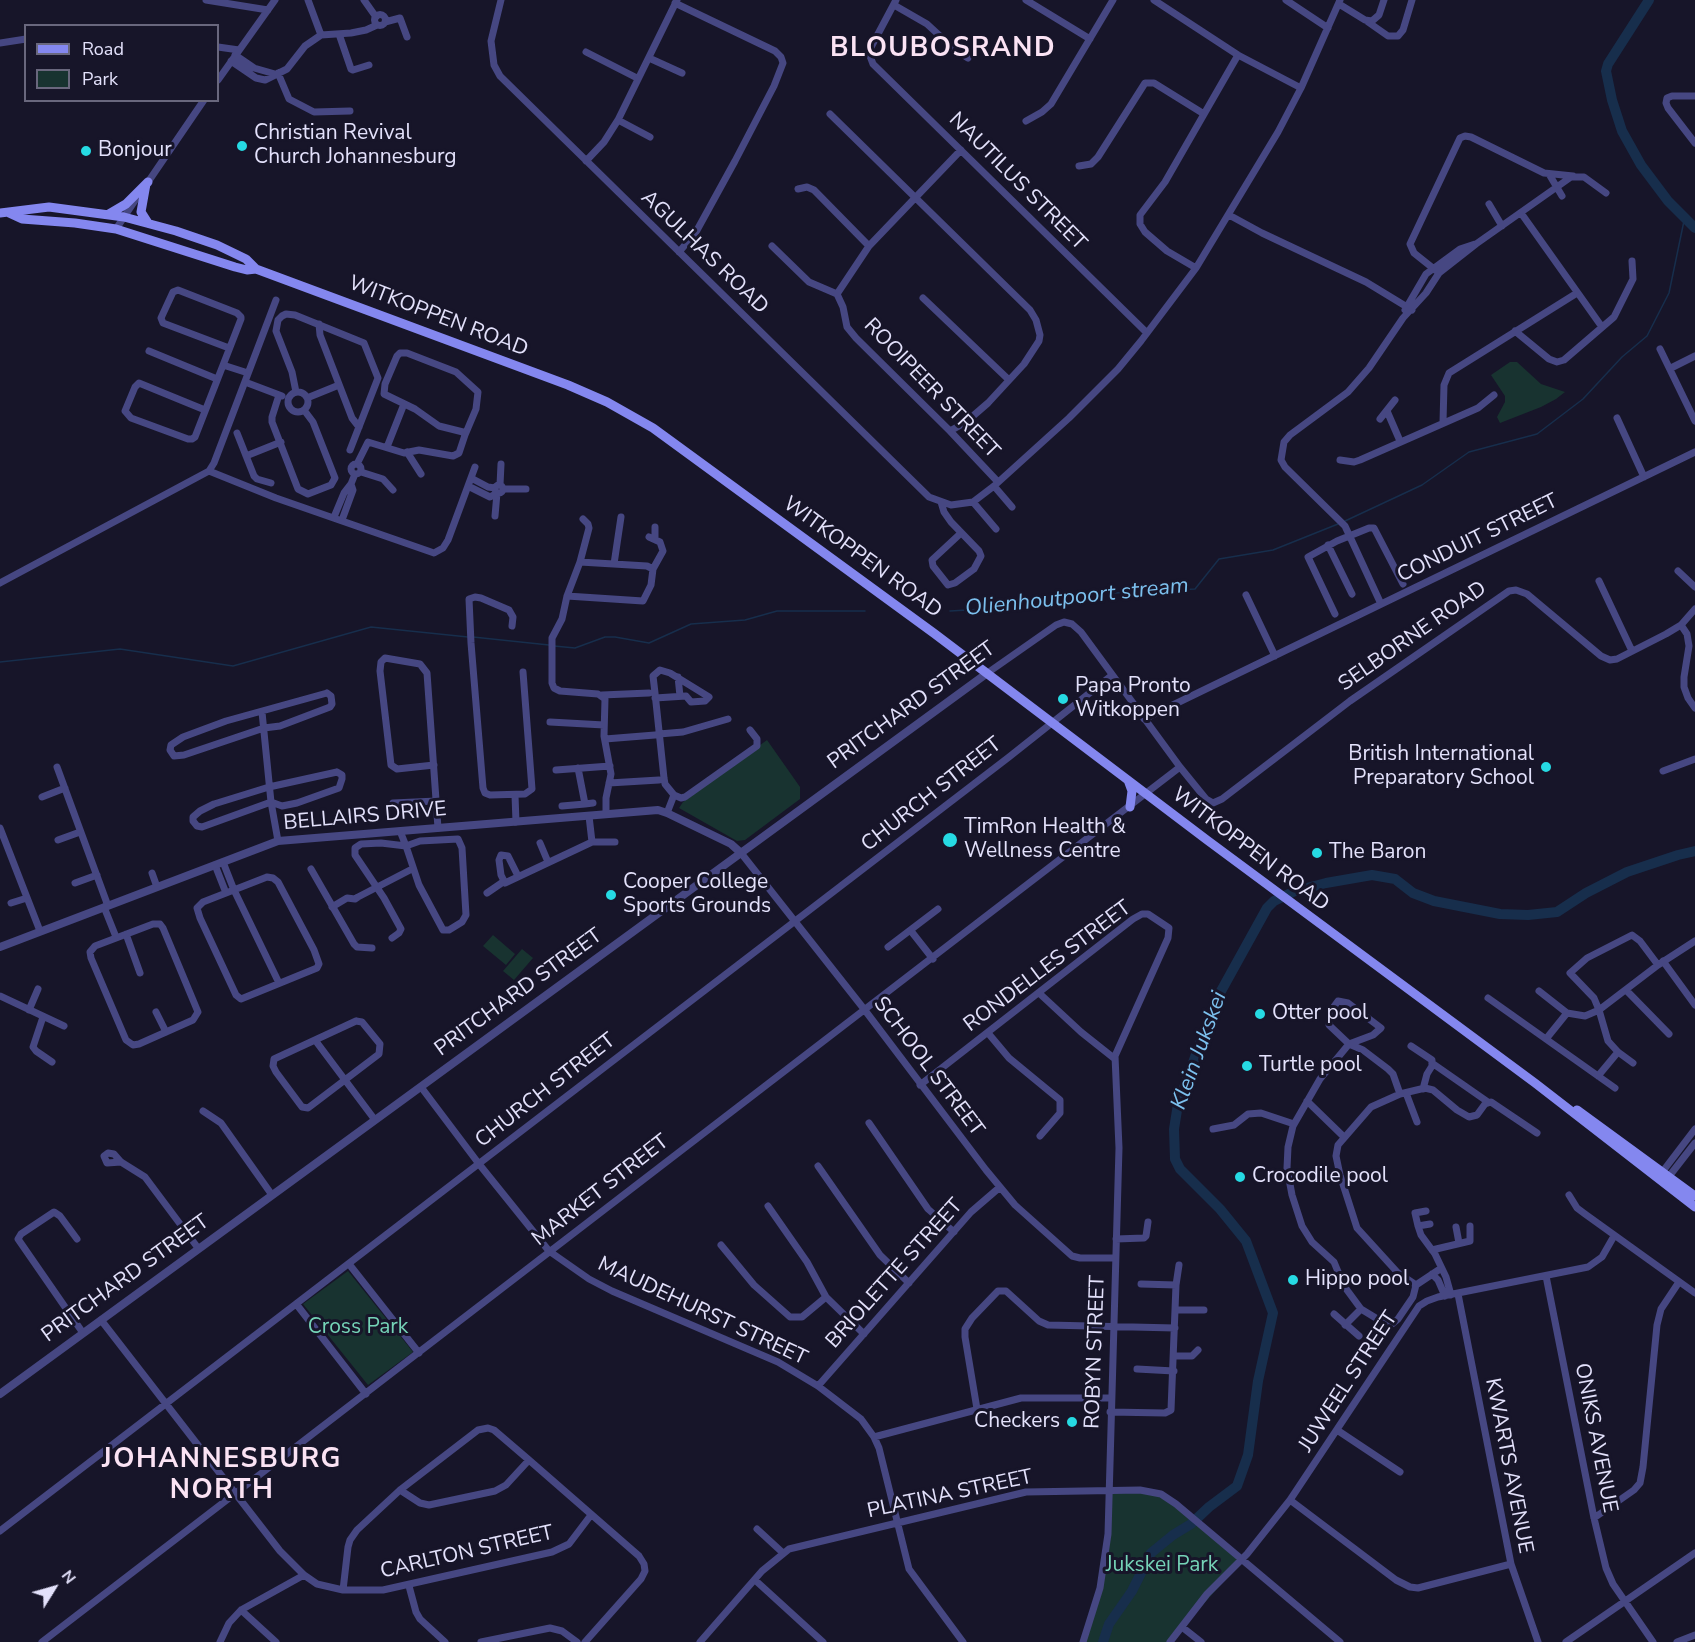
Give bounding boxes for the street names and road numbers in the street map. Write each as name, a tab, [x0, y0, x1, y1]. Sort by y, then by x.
street label: NAUTILUS STREET	[943, 108, 1091, 256]
street label: AGULHAS ROAD	[635, 186, 773, 320]
street label: WITKOPPEN ROAD	[345, 271, 531, 363]
street label: ROOIPEER STREET	[858, 314, 1004, 464]
street label: CONDUIT STREET	[1393, 489, 1563, 589]
street label: WITKOPPEN ROAD	[778, 492, 946, 624]
street label: SELBORNE ROAD	[1334, 577, 1492, 697]
street label: PRITCHARD STREET	[823, 637, 1001, 775]
street label: CHURCH STREET	[857, 732, 1007, 858]
street label: WITKOPPEN ROAD	[1166, 783, 1334, 917]
street label: BELLAIRS DRIVE	[282, 797, 448, 837]
street label: RONDELLES STREET	[959, 896, 1137, 1038]
street label: PRITCHARD STREET	[430, 924, 608, 1062]
street label: SCHOOL STREET	[867, 992, 989, 1142]
street label: CHURCH STREET	[471, 1028, 621, 1154]
street label: MARKET STREET	[528, 1130, 674, 1252]
street label: BRIOLETTE STREET	[821, 1194, 969, 1354]
street label: PRITCHARD STREET	[37, 1210, 215, 1348]
street label: MAUDEHURST STREET	[593, 1252, 811, 1372]
street label: ROBYN STREET	[1081, 1275, 1111, 1429]
street label: JUWEEL STREET	[1294, 1307, 1404, 1457]
street label: ONIKS AVENUE	[1568, 1361, 1622, 1515]
street label: KWARTS AVENUE	[1479, 1376, 1537, 1556]
street label: PLATINA STREET	[865, 1465, 1035, 1525]
street label: CARLTON STREET	[378, 1521, 556, 1585]

